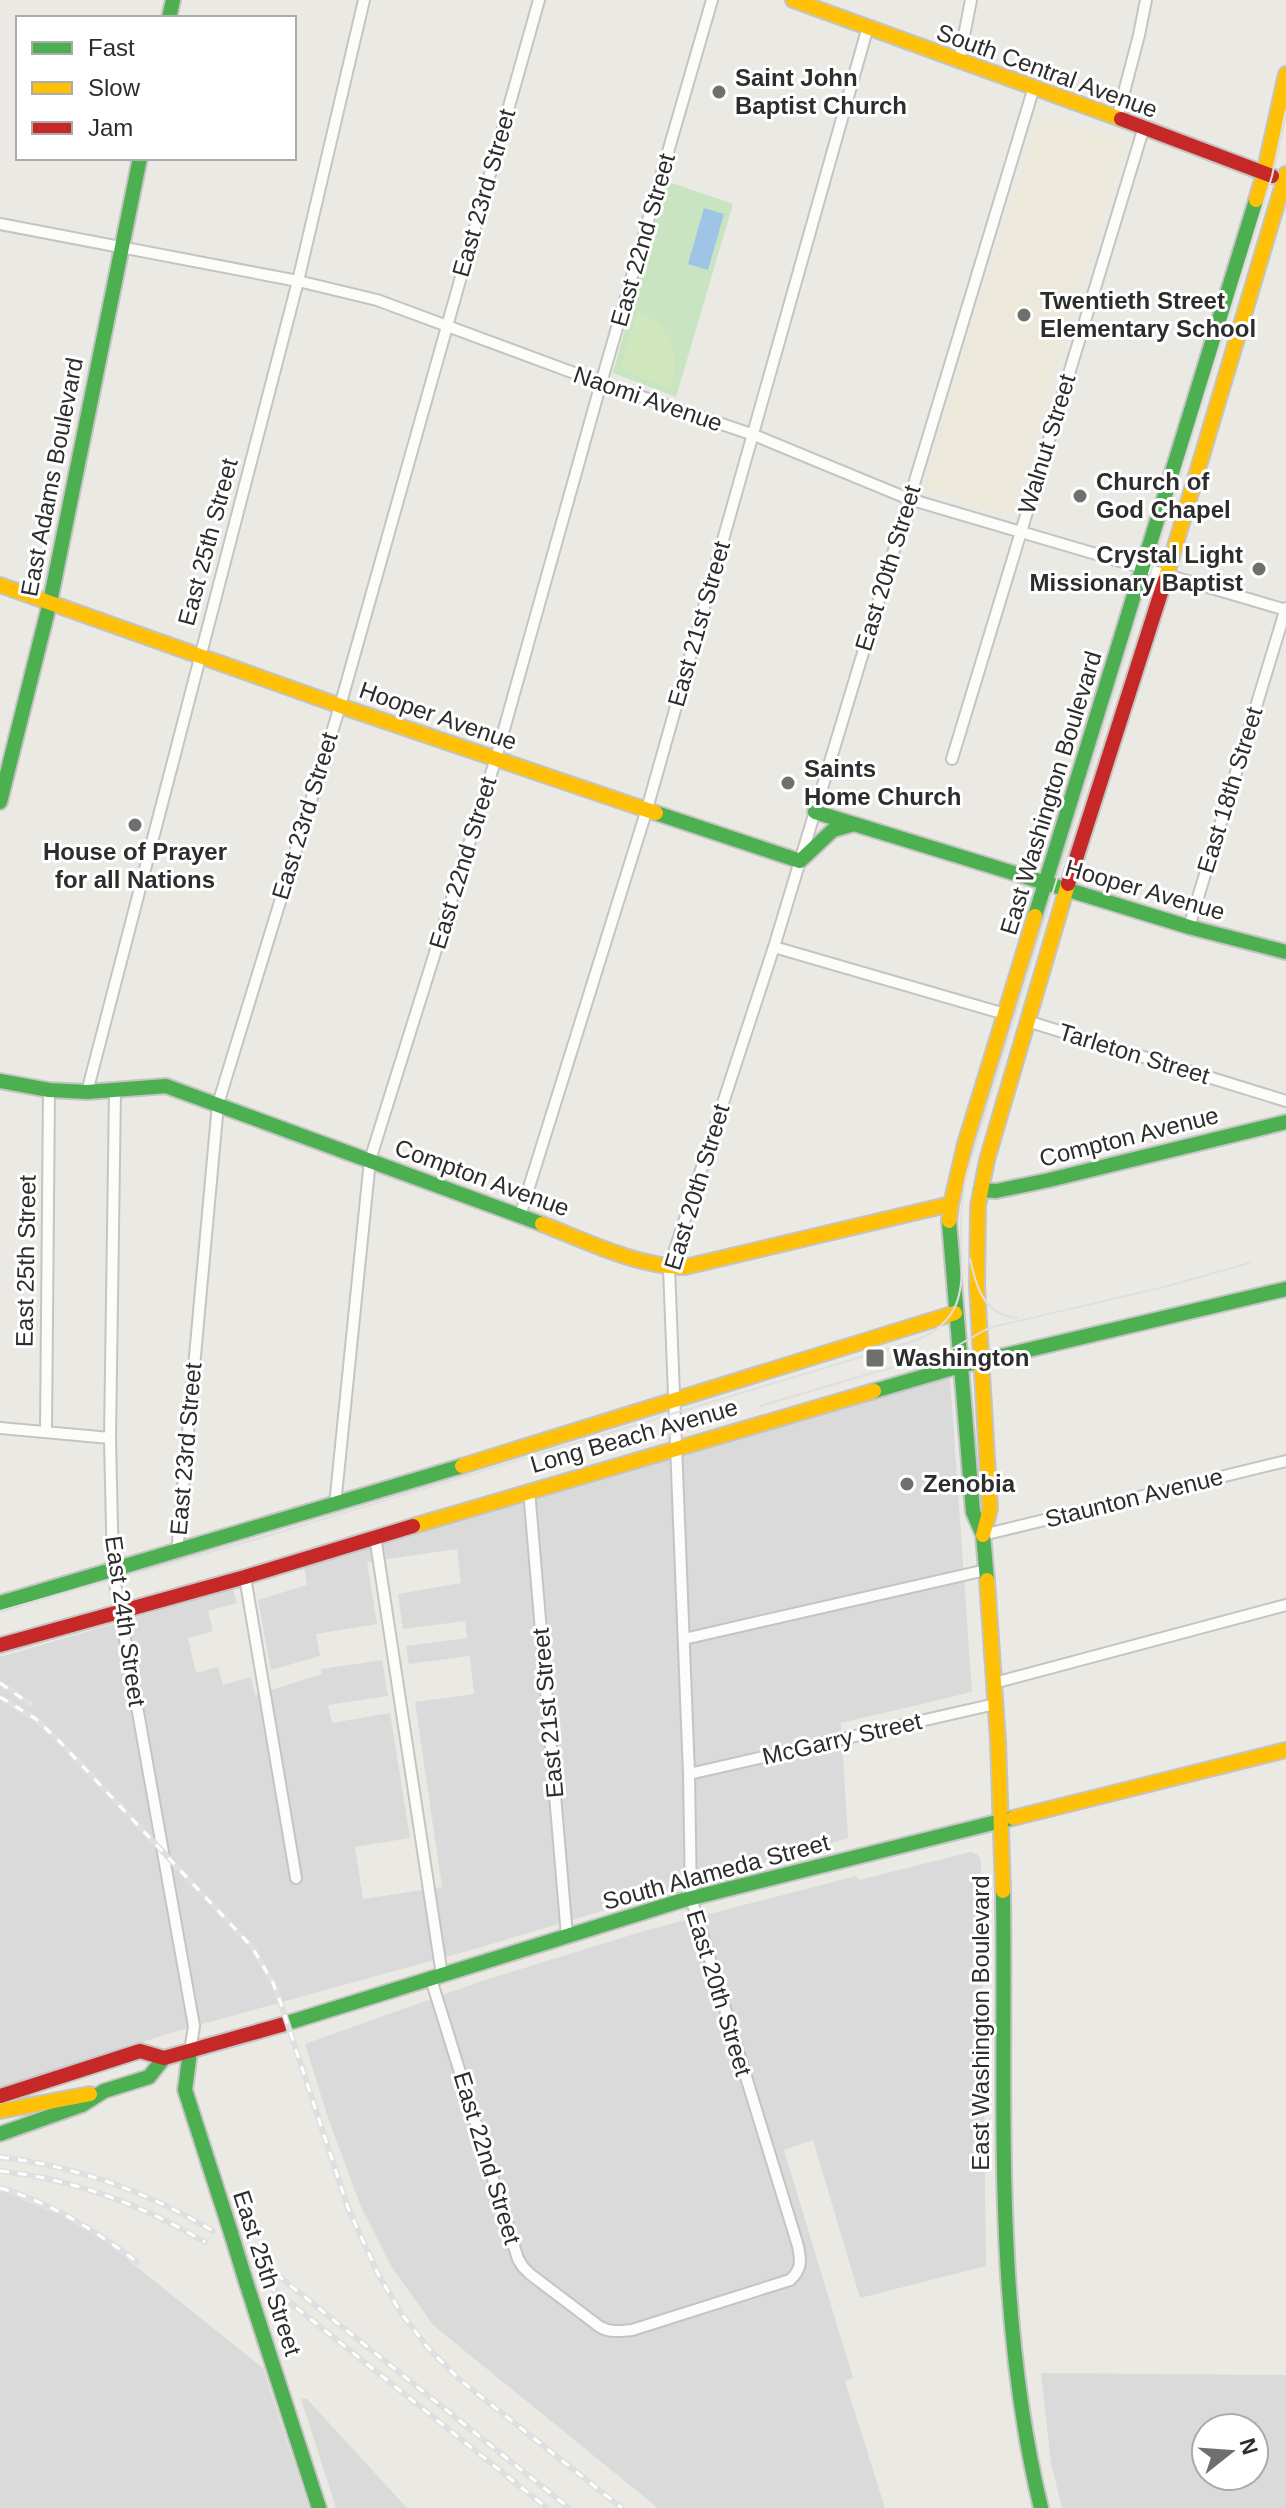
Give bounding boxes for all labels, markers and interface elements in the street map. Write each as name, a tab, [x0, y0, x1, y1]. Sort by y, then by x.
legend	[16, 16, 296, 160]
street label: South Central Avenue	[933, 18, 1161, 123]
text: Fast	[88, 34, 135, 61]
place label: Saint John Baptist Church	[735, 64, 907, 119]
text: Slow	[88, 74, 141, 101]
marker: Saint John Baptist Church	[710, 83, 728, 101]
street label: East 23rd Street	[447, 105, 520, 280]
text: Jam	[88, 114, 133, 141]
street label: East 22nd Street	[605, 150, 680, 330]
place label: Twentieth Street Elementary School	[1040, 287, 1256, 342]
marker: Twentieth Street Elementary School	[1015, 306, 1033, 324]
street label: East Adams Boulevard	[15, 355, 88, 599]
street label: Naomi Avenue	[570, 360, 726, 437]
street label: Walnut Street	[1012, 370, 1081, 517]
street label: East 25th Street	[172, 455, 243, 628]
place label: Church of God Chapel	[1096, 468, 1231, 523]
street label: East 20th Street	[849, 481, 926, 654]
marker: Church of God Chapel	[1071, 487, 1089, 505]
street label: East 21st Street	[662, 538, 735, 710]
place label: Crystal Light Missionary Baptist	[1030, 541, 1243, 596]
marker: Crystal Light Missionary Baptist	[1250, 560, 1268, 578]
street label: East Washington Boulevard	[994, 648, 1107, 938]
street label: Hooper Avenue	[356, 676, 521, 755]
street label: East 18th Street	[1191, 703, 1268, 876]
street label: East 23rd Street	[266, 729, 343, 903]
place label: Saints Home Church	[804, 755, 961, 810]
street label: East 22nd Street	[423, 773, 502, 952]
marker: Saints Home Church	[779, 774, 797, 792]
marker: House of Prayer for all Nations	[126, 816, 144, 834]
place label: House of Prayer for all Nations	[43, 838, 227, 893]
street label: Hooper Avenue	[1062, 854, 1228, 925]
street label: Tarleton Street	[1056, 1018, 1213, 1089]
street label: East 20th Street	[658, 1100, 735, 1273]
street label: Compton Avenue	[1036, 1101, 1221, 1172]
street label: Compton Avenue	[391, 1133, 573, 1222]
street label: East 25th Street	[11, 1174, 41, 1347]
place label: Washington	[893, 1344, 1029, 1371]
marker: Washington	[864, 1347, 886, 1369]
street label: East 23rd Street	[164, 1361, 207, 1537]
street label: Long Beach Avenue	[527, 1393, 741, 1478]
street label: Staunton Avenue	[1042, 1462, 1226, 1533]
place label: Zenobia	[923, 1470, 1016, 1497]
marker: Zenobia	[898, 1475, 916, 1493]
street label: East 24th Street	[100, 1534, 151, 1708]
street label: East 21st Street	[527, 1626, 568, 1799]
street label: McGarry Street	[760, 1707, 925, 1770]
street label: South Alameda Street	[600, 1828, 832, 1915]
street label: East Washington Boulevard	[967, 1875, 994, 2171]
street label: East 20th Street	[681, 1907, 758, 2079]
street label: East 22nd Street	[448, 2068, 527, 2248]
street label: East 25th Street	[228, 2187, 307, 2359]
north arrow	[1190, 2412, 1270, 2492]
text: N	[1234, 2435, 1263, 2458]

